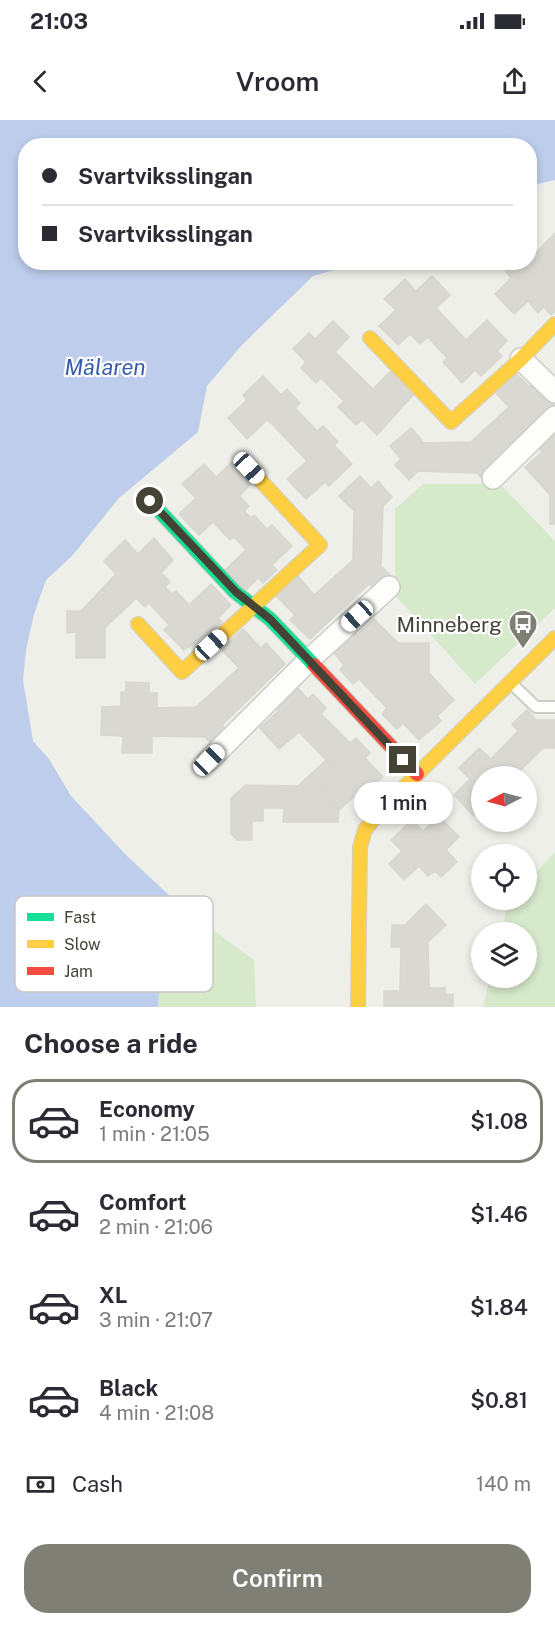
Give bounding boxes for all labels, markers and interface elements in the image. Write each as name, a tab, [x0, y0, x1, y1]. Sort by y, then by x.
text: 21:03	[30, 8, 88, 34]
icon: back	[24, 65, 57, 98]
text: Vroom	[236, 65, 319, 97]
icon: share	[498, 65, 531, 98]
text: Svartviksslingan	[78, 163, 253, 189]
text: Svartviksslingan	[78, 221, 253, 247]
water label: Mälaren	[64, 354, 146, 380]
car	[230, 449, 268, 487]
route start	[136, 487, 163, 514]
car	[338, 597, 376, 635]
bus stop icon: Minneberg	[507, 608, 539, 650]
place label: Minneberg	[397, 612, 502, 637]
car	[192, 626, 230, 664]
car	[190, 741, 228, 779]
route end	[389, 746, 416, 773]
north arrow	[471, 766, 537, 832]
map controls	[471, 766, 537, 988]
callout: 1 min	[354, 781, 452, 823]
text: 1 min	[380, 791, 427, 815]
button: locate	[471, 844, 537, 910]
legend	[15, 896, 213, 992]
text: Fast	[64, 908, 96, 927]
button: layers	[471, 922, 537, 988]
text: Slow	[64, 935, 101, 954]
text: Jam	[64, 962, 93, 981]
text: Choose a ride	[24, 1027, 198, 1059]
icon: car	[27, 1094, 81, 1148]
text: Economy	[99, 1096, 195, 1122]
text: $1.08	[470, 1108, 528, 1134]
text: 1 min · 21:05	[99, 1122, 210, 1146]
icon: car	[27, 1187, 81, 1241]
text: Comfort	[99, 1189, 186, 1215]
text: $1.46	[470, 1201, 528, 1227]
text: 2 min · 21:06	[99, 1215, 213, 1239]
icon: car	[27, 1280, 81, 1334]
text: XL	[99, 1282, 127, 1308]
text: $1.84	[470, 1294, 528, 1320]
text: 3 min · 21:07	[99, 1308, 213, 1332]
icon: car	[27, 1373, 81, 1427]
text: Black	[99, 1375, 158, 1401]
text: $0.81	[470, 1387, 528, 1413]
text: 4 min · 21:08	[99, 1401, 214, 1425]
icon: cash	[24, 1468, 57, 1501]
text: Cash	[72, 1471, 123, 1497]
text: 140 m	[476, 1472, 531, 1496]
button: Confirm	[24, 1544, 531, 1613]

